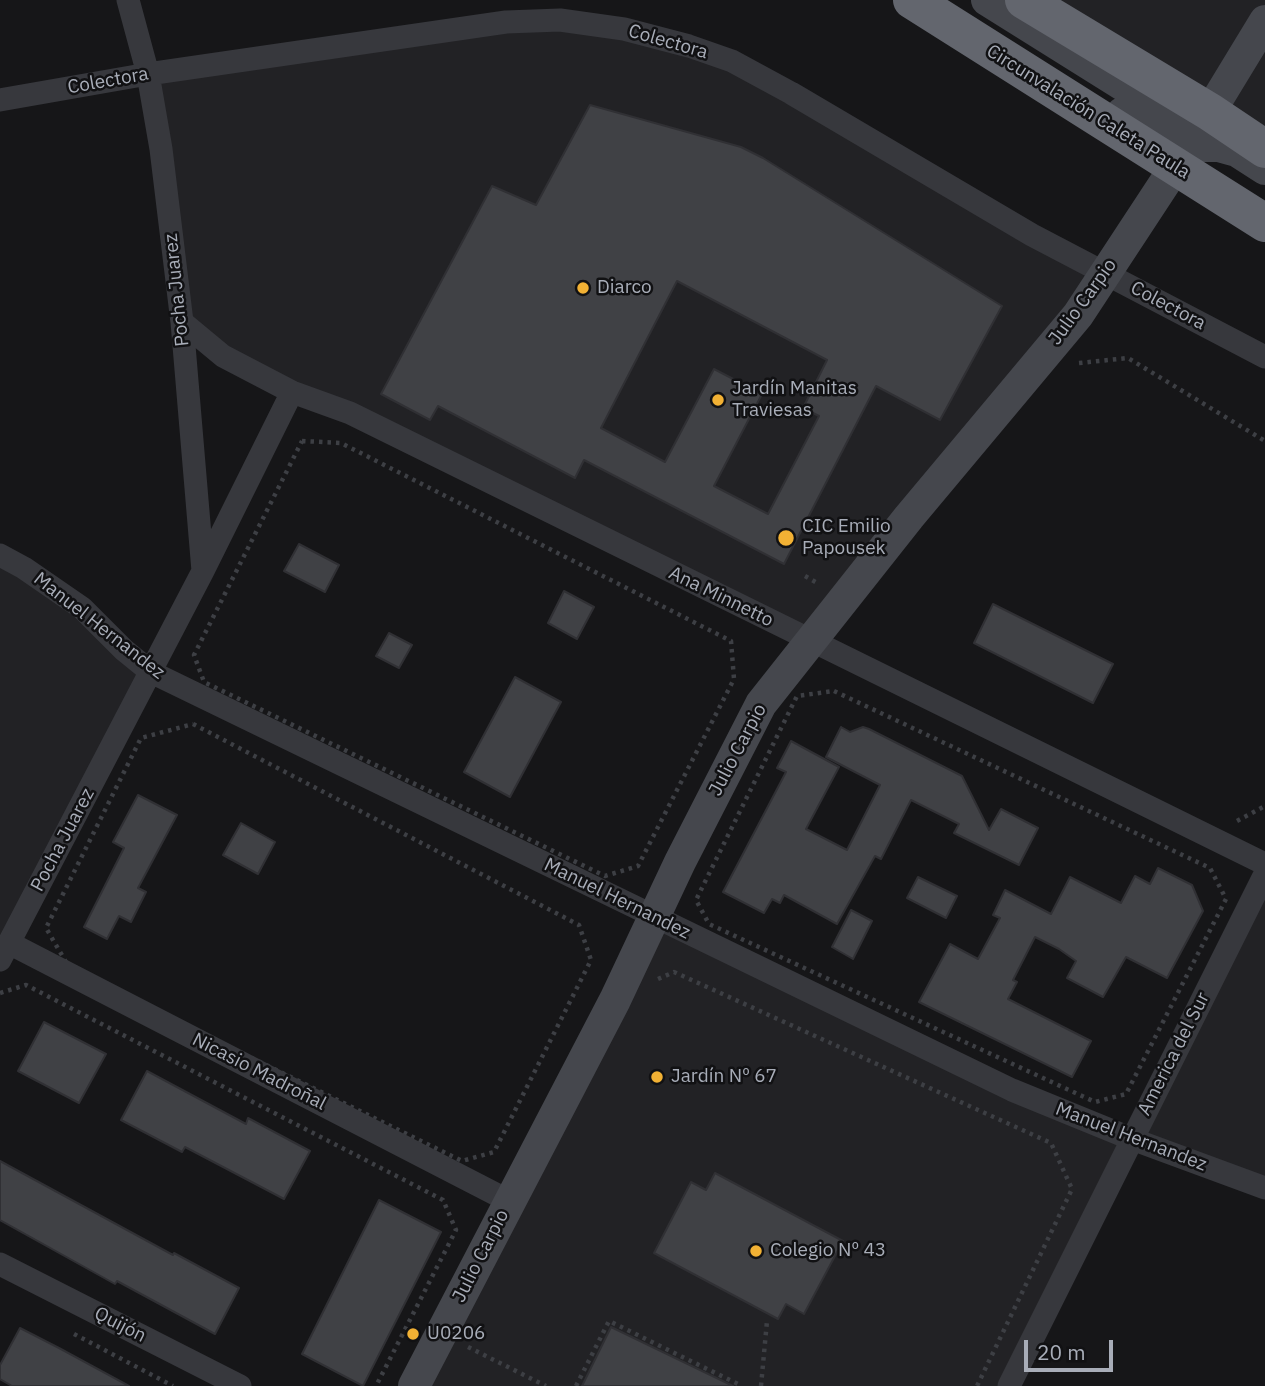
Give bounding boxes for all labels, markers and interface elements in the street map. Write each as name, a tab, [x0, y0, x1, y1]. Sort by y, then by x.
street label: Colectora	[626, 20, 710, 64]
street label: Circunvalación Caleta Paula	[982, 40, 1194, 184]
street label: Colectora	[66, 63, 150, 99]
street label: Pocha Juarez	[160, 232, 194, 348]
street label: Julio Carpio	[1044, 255, 1122, 349]
place label: Diarco	[597, 277, 652, 299]
street label: Colectora	[1127, 277, 1209, 335]
marker: Diarco	[575, 280, 591, 296]
place label: Jardín Manitas Traviesas	[732, 378, 857, 422]
marker: Jardín Manitas Traviesas	[710, 392, 726, 408]
place label: CIC Emilio Papousek	[802, 516, 891, 560]
marker: CIC Emilio Papousek	[776, 528, 796, 548]
street label: Ana Minnetto	[665, 562, 777, 632]
street label: Manuel Hernandez	[29, 568, 169, 684]
street label: Julio Carpio	[704, 700, 772, 800]
street label: Pocha Juarez	[26, 785, 100, 895]
street label: Manuel Hernandez	[540, 854, 694, 944]
street label: America del Sur	[1133, 989, 1215, 1119]
street label: Nicasio Madroñal	[188, 1028, 330, 1116]
place label: Jardín Nº 67	[671, 1066, 777, 1088]
marker: Jardín Nº 67	[649, 1069, 665, 1085]
street label: Manuel Hernandez	[1052, 1098, 1210, 1176]
street label: Julio Carpio	[448, 1206, 514, 1306]
place label: Colegio Nº 43	[770, 1240, 886, 1262]
marker: Colegio Nº 43	[748, 1243, 764, 1259]
street label: Quijón	[90, 1302, 150, 1348]
place label: U0206	[427, 1323, 485, 1345]
marker: U0206	[405, 1326, 421, 1342]
scale bar	[1027, 1326, 1116, 1370]
text: 20 m	[1037, 1338, 1086, 1366]

